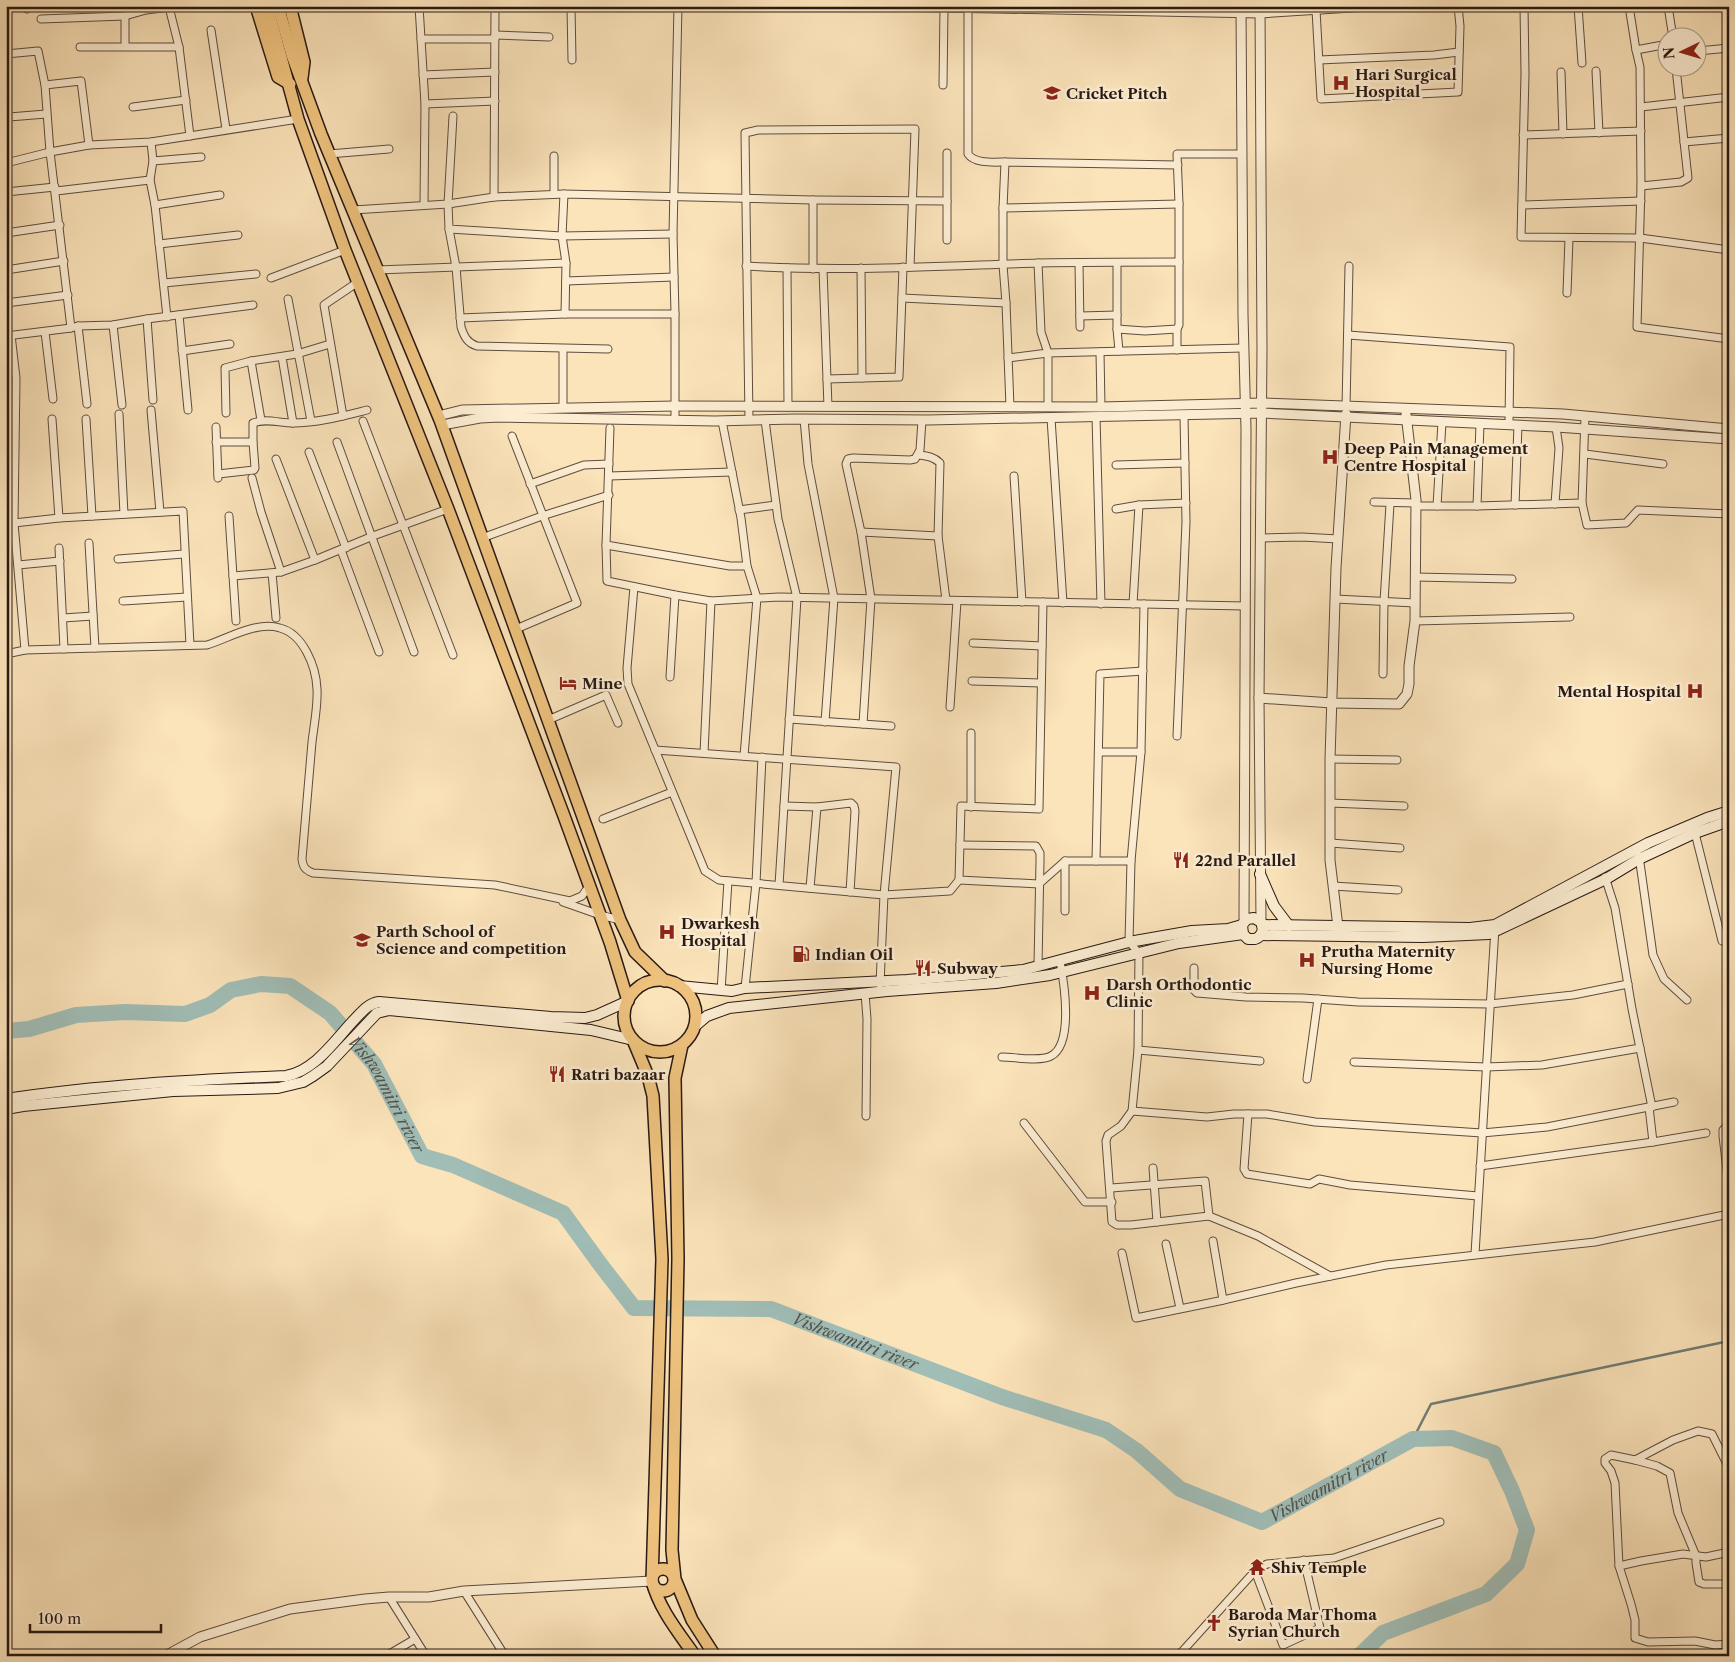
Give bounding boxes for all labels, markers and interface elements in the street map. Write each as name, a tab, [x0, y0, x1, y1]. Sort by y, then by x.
north arrow	[1658, 28, 1708, 78]
text: N	[1660, 46, 1679, 60]
place label: Hari Surgical Hospital	[1355, 65, 1457, 101]
hospital icon: Hari Surgical Hospital	[1331, 73, 1351, 93]
school or university icon: Cricket Pitch	[1042, 83, 1062, 103]
place label: Cricket Pitch	[1066, 84, 1168, 103]
place label: Deep Pain Management Centre Hospital	[1344, 439, 1528, 475]
hospital icon: Deep Pain Management Centre Hospital	[1320, 447, 1340, 467]
hotel icon: Mine	[558, 673, 578, 693]
place label: Mine	[582, 674, 623, 693]
hospital icon: Mental Hospital	[1685, 681, 1705, 701]
place label: Mental Hospital	[1557, 682, 1681, 701]
restaurant icon: 22nd Parallel	[1171, 850, 1191, 870]
place label: 22nd Parallel	[1195, 851, 1296, 870]
place label: Dwarkesh Hospital	[681, 914, 760, 950]
place label: Parth School of Science and competition	[376, 922, 567, 958]
hospital icon: Dwarkesh Hospital	[657, 922, 677, 942]
school or university icon: Parth School of Science and competition	[352, 930, 372, 950]
place label: Prutha Maternity Nursing Home	[1321, 942, 1456, 978]
fuel station icon: Indian Oil	[791, 944, 811, 964]
place label: Indian Oil	[815, 945, 893, 964]
hospital icon: Prutha Maternity Nursing Home	[1297, 950, 1317, 970]
restaurant icon: Subway	[913, 958, 933, 978]
place label: Subway	[937, 959, 998, 978]
place label: Darsh Orthodontic Clinic	[1106, 975, 1251, 1011]
hospital icon: Darsh Orthodontic Clinic	[1082, 983, 1102, 1003]
water label: Vishwamitri river	[344, 1031, 429, 1158]
restaurant icon: Ratri bazaar	[547, 1064, 567, 1084]
place label: Ratri bazaar	[571, 1065, 666, 1084]
water label: Vishwamitri river	[790, 1308, 923, 1375]
water label: Vishwamitri river	[1265, 1444, 1393, 1526]
temple icon: Shiv Temple	[1247, 1557, 1267, 1577]
place label: Shiv Temple	[1271, 1558, 1367, 1577]
scale bar	[30, 1602, 161, 1634]
place label: Baroda Mar Thoma Syrian Church	[1228, 1605, 1377, 1641]
text: 100 m	[38, 1609, 81, 1628]
church icon: Baroda Mar Thoma Syrian Church	[1204, 1613, 1224, 1633]

